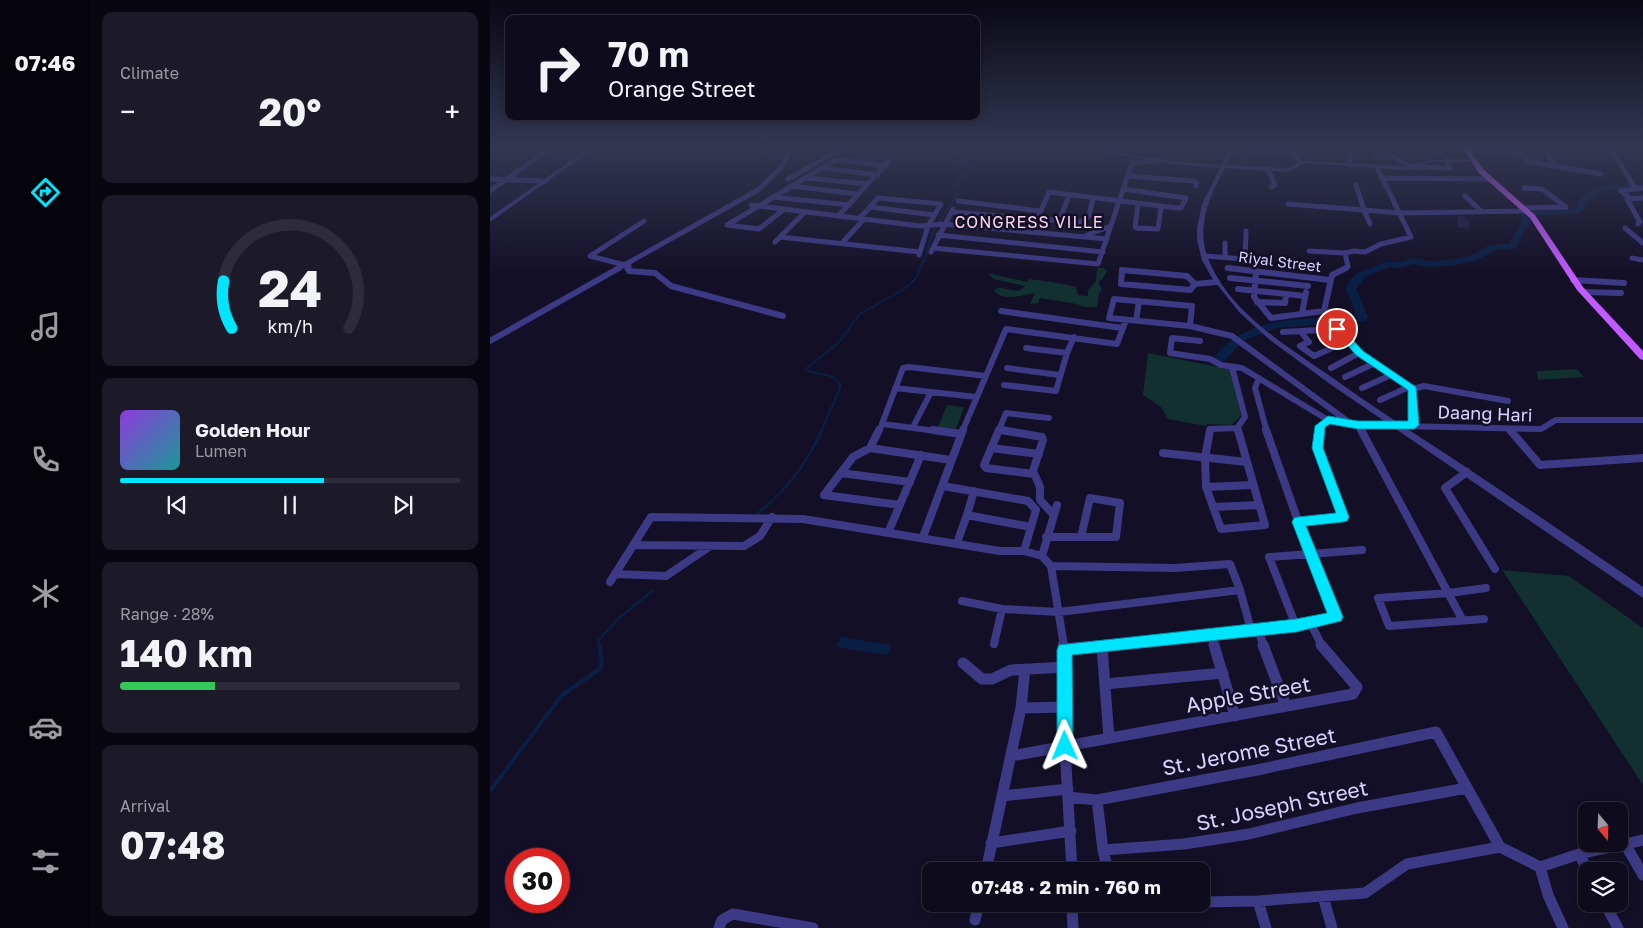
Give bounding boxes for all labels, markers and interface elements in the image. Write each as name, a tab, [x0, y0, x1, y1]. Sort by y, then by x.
text: 70 m	[608, 33, 689, 75]
icon: right	[525, 35, 590, 100]
text: 07:46	[14, 49, 76, 76]
text: Climate	[120, 63, 179, 83]
text: Orange Street	[608, 75, 756, 102]
text: 20°	[259, 89, 321, 134]
text: −	[120, 95, 135, 128]
text: +	[445, 95, 460, 128]
icon: directions	[28, 175, 63, 210]
district label: CONGRESS VILLE	[954, 212, 1104, 232]
street label: Riyal Street	[1237, 247, 1323, 275]
text: 24	[258, 256, 322, 318]
pin	[1316, 308, 1358, 350]
icon: music	[28, 309, 63, 344]
text: km/h	[267, 315, 313, 337]
icon: arrive	[1323, 315, 1351, 343]
street label: Daang Hari	[1437, 400, 1533, 426]
text: Golden Hour	[195, 418, 310, 441]
text: Lumen	[195, 441, 247, 461]
icon: phone	[28, 442, 63, 477]
icon: previous	[163, 491, 191, 519]
icon: pause	[276, 491, 304, 519]
icon: next	[389, 491, 417, 519]
icon: climate	[28, 576, 63, 611]
text: Range · 28%	[120, 604, 214, 624]
text: 140 km	[120, 630, 253, 675]
street label: Apple Street	[1184, 670, 1312, 718]
icon: car	[28, 710, 63, 745]
position arrow	[1038, 719, 1090, 771]
street label: St. Jerome Street	[1160, 721, 1338, 781]
street label: St. Joseph Street	[1194, 774, 1370, 836]
text: Arrival	[120, 796, 170, 816]
north arrow	[1578, 802, 1628, 852]
map controls	[1578, 802, 1628, 912]
text: 07:48	[120, 822, 226, 867]
icon: filters	[28, 844, 63, 879]
speed limit sign: 30	[505, 848, 570, 913]
button: layers	[1578, 862, 1628, 912]
text: 07:48 · 2 min · 760 m	[971, 875, 1161, 898]

